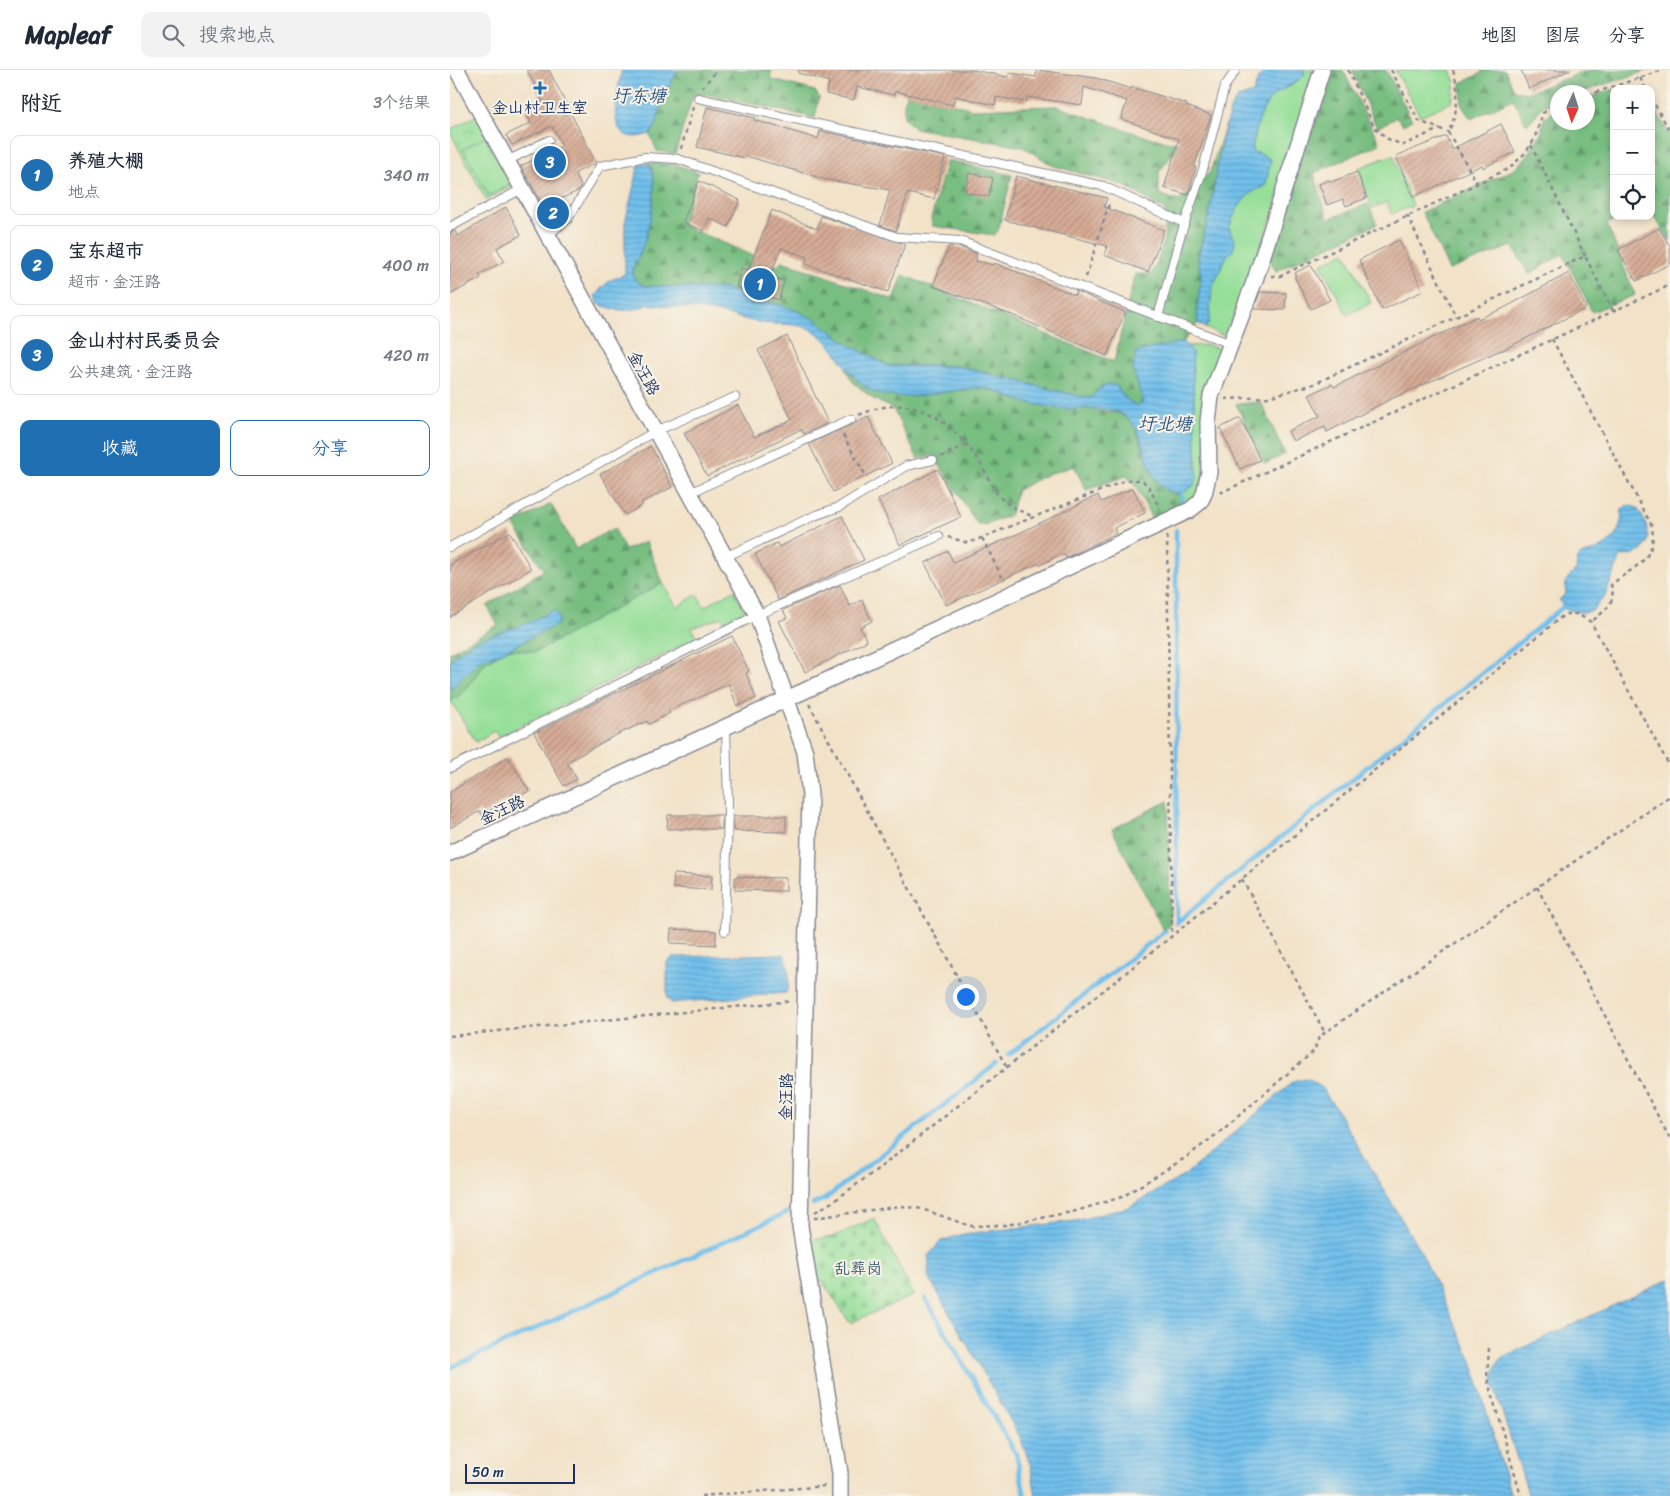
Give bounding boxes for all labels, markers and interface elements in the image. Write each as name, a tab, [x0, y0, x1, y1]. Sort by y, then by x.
search box	[141, 12, 491, 57]
text: Mapleaf	[25, 14, 111, 56]
text: 搜索地点	[199, 18, 275, 51]
text: 地图	[1481, 19, 1517, 51]
text: 图层	[1545, 19, 1581, 51]
text: 分享	[1609, 19, 1645, 51]
icon: search	[159, 21, 187, 49]
water label: 圩东塘	[612, 80, 668, 112]
marker: 金山村卫生室	[533, 81, 547, 95]
text: 附近	[20, 84, 62, 122]
north arrow	[1550, 85, 1595, 130]
map controls	[1610, 85, 1655, 220]
button: +	[1610, 85, 1655, 130]
text: 3个结果	[373, 88, 430, 117]
place label: 金山村卫生室	[492, 93, 588, 122]
button: −	[1610, 130, 1655, 175]
pin: 3	[534, 143, 566, 181]
text: 养殖大棚	[68, 144, 144, 177]
text: 1	[34, 161, 40, 190]
text: 340 m	[384, 161, 429, 190]
button: locate	[1610, 175, 1655, 220]
text: 地点	[68, 177, 100, 206]
pin: 2	[537, 194, 569, 232]
text: 宝东超市	[68, 234, 144, 267]
text: 2	[32, 251, 42, 280]
text: 400 m	[382, 251, 429, 280]
pin: 1	[744, 265, 776, 303]
text: 超市 · 金汪路	[68, 267, 161, 296]
text: 金山村村民委员会	[68, 324, 220, 357]
text: 3	[33, 341, 41, 370]
text: 420 m	[383, 341, 429, 370]
street label: 金汪路	[620, 345, 668, 401]
text: 公共建筑 · 金汪路	[68, 357, 193, 386]
water label: 圩北塘	[1138, 408, 1194, 440]
button: 收藏	[20, 420, 220, 476]
button: 分享	[230, 420, 430, 476]
street label: 金汪路	[474, 787, 530, 833]
your location	[953, 984, 979, 1010]
street label: 金汪路	[771, 1073, 801, 1121]
park label: 乱葬岗	[834, 1254, 882, 1283]
text: 50 m	[472, 1460, 504, 1485]
scale bar	[465, 1461, 575, 1484]

